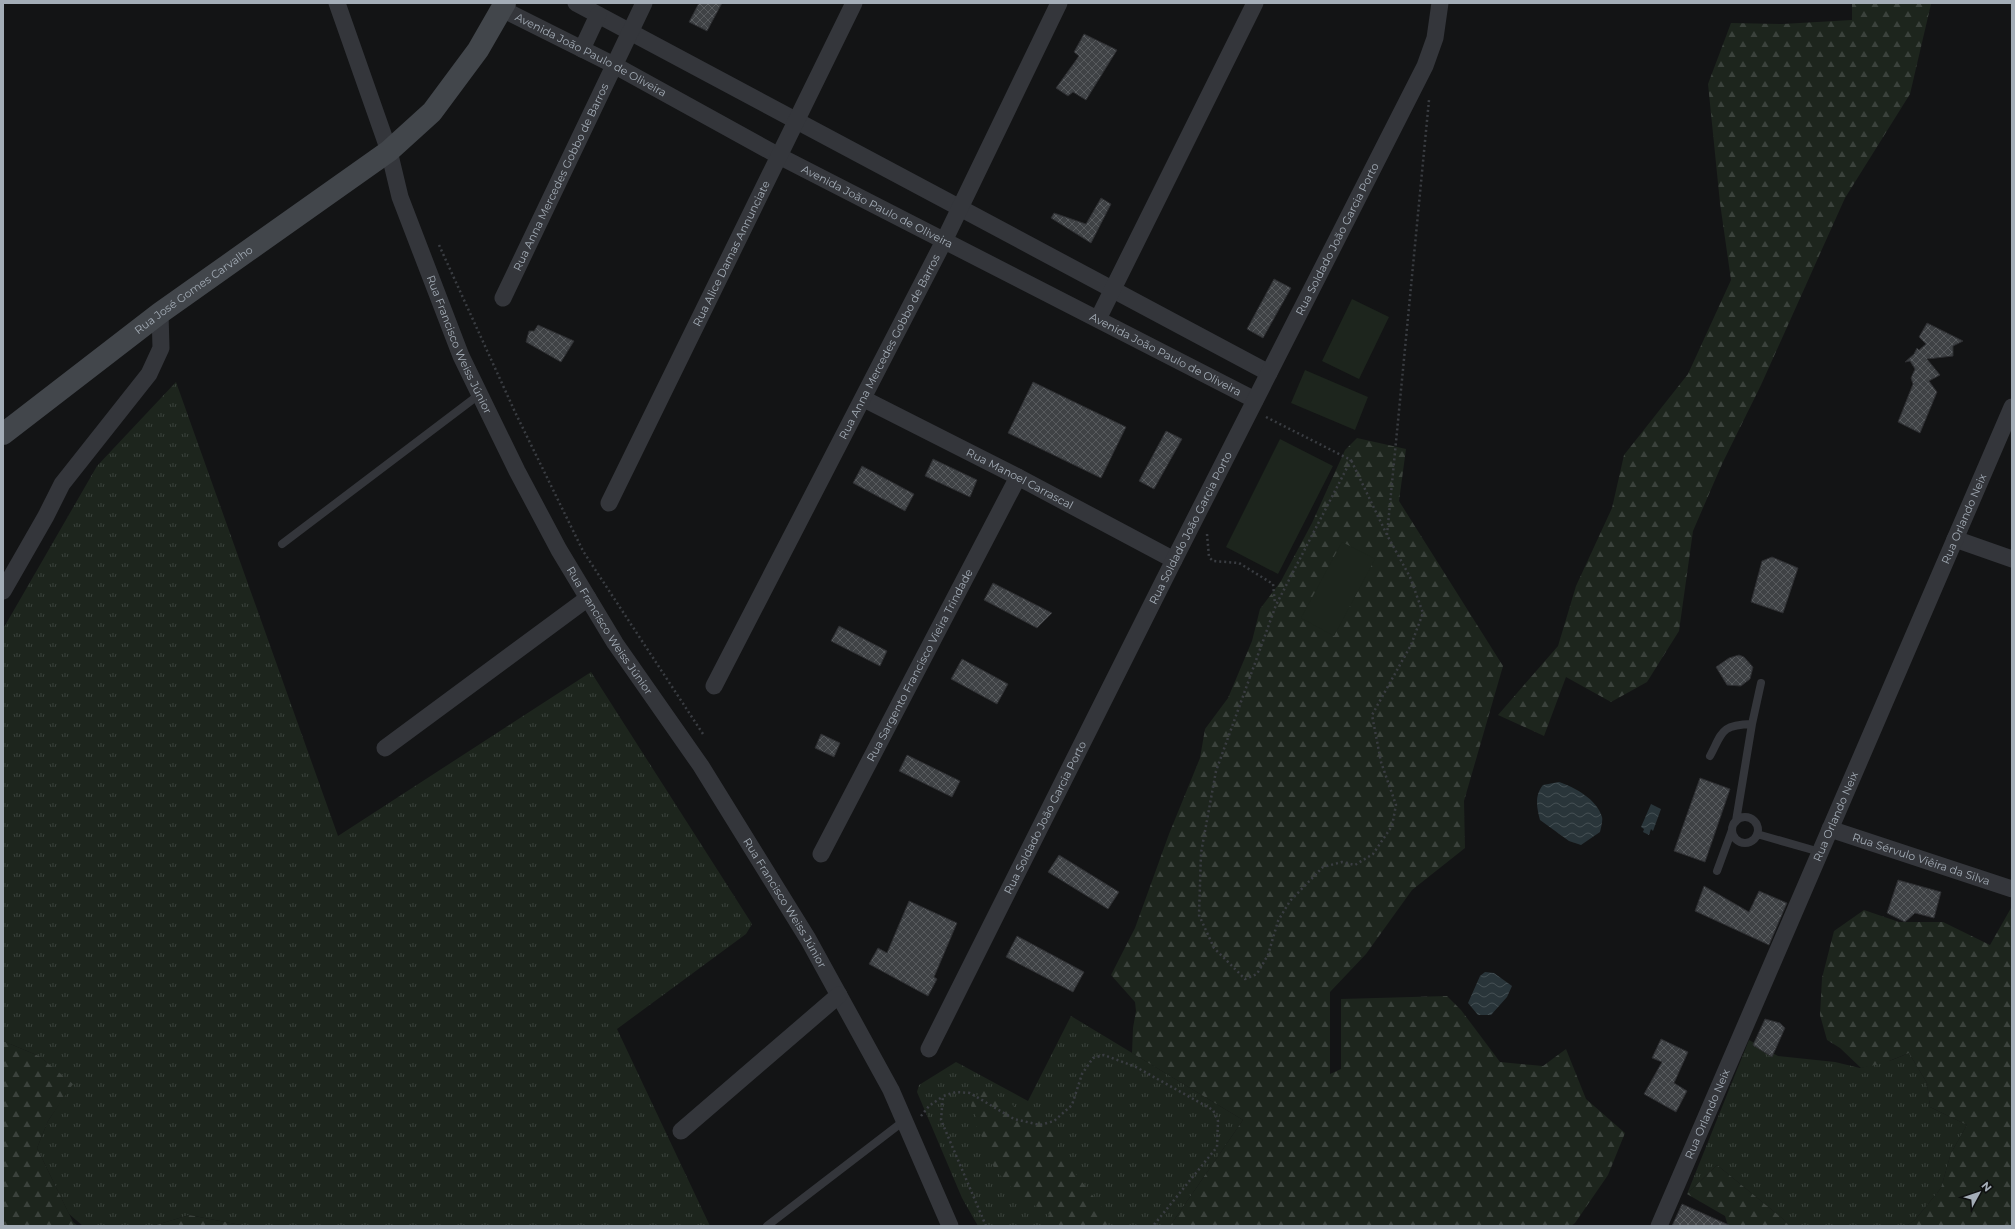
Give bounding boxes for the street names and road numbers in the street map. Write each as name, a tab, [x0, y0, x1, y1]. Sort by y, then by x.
street label: Avenida João Paulo de Oliveira	[513, 10, 669, 100]
street label: Rua Anna Mercedes Gobbo de Barros	[510, 80, 612, 273]
street label: Rua Soldado João Garcia Porto	[1292, 160, 1382, 318]
street label: Avenida João Paulo de Oliveira	[799, 162, 955, 251]
street label: Rua Alice Damas Annunciate	[690, 178, 773, 328]
street label: Rua José Gomes Carvalho	[132, 243, 256, 337]
street label: Rua Anna Mercedes Gobbo de Barros	[836, 251, 943, 442]
street label: Rua Francisco Weiss Júnior	[424, 273, 495, 416]
street label: Avenida João Paulo de Oliveira	[1087, 309, 1244, 399]
street label: Rua Manoel Carrascal	[964, 445, 1076, 512]
street label: Rua Soldado João Garcia Porto	[1146, 449, 1235, 607]
street label: Rua Orlando Neix	[1938, 471, 1989, 566]
street label: Rua Francisco Weiss Júnior	[564, 564, 656, 697]
street label: Rua Sargento Francisco Vieira Trindade	[864, 566, 976, 764]
street label: Rua Soldado João Garcia Porto	[1001, 738, 1089, 896]
street label: Rua Orlando Neix	[1810, 769, 1861, 864]
street label: Rua Sérvulo Viêira da Silva	[1851, 830, 1992, 888]
street label: Rua Francisco Weiss Júnior	[740, 835, 829, 970]
street label: Rua Orlando Neix	[1682, 1067, 1733, 1161]

